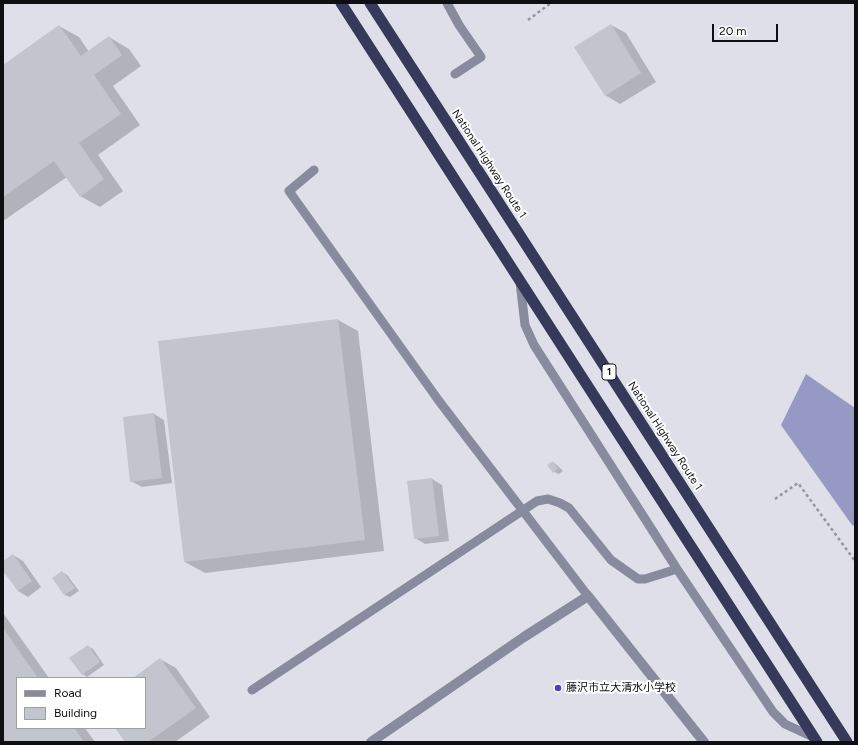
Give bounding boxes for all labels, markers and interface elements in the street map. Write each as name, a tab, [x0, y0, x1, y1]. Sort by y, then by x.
scale bar	[714, 16, 780, 42]
text: 20 m	[719, 24, 747, 38]
street label: National Highway Route 1	[449, 107, 529, 221]
road number: 1	[602, 364, 616, 380]
street label: National Highway Route 1	[625, 379, 705, 493]
legend	[16, 677, 146, 729]
place label: 藤沢市立大清水小学校	[566, 681, 676, 695]
marker: 藤沢市立大清水小学校	[553, 683, 563, 693]
text: Road	[54, 686, 82, 700]
text: Building	[54, 706, 97, 720]

